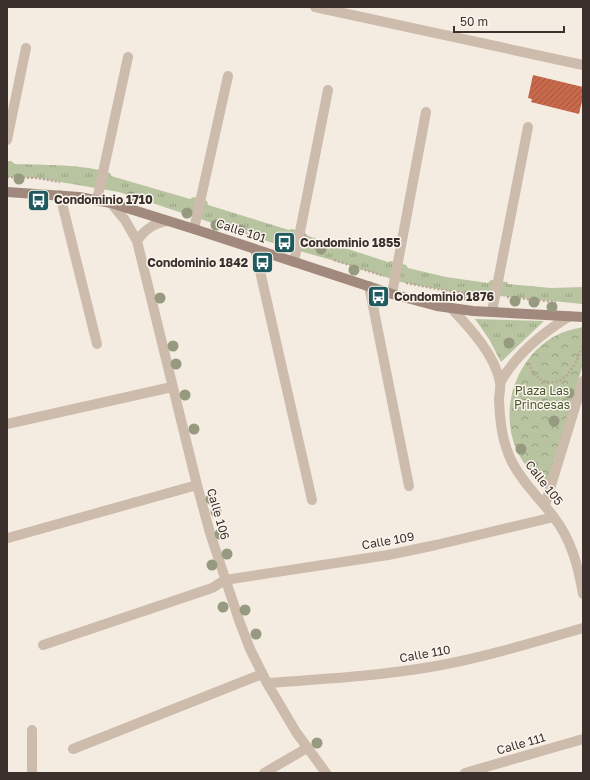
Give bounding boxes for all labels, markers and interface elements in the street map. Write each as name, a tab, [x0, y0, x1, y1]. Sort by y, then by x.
scale bar	[454, 8, 564, 34]
text: 50 m	[460, 14, 488, 29]
bus stop icon: Condominio 1710	[26, 187, 52, 213]
place label: Condominio 1710	[54, 192, 153, 207]
street label: Calle 101	[214, 215, 268, 246]
bus stop icon: Condominio 1855	[271, 230, 297, 256]
place label: Condominio 1855	[300, 235, 401, 250]
bus stop icon: Condominio 1842	[250, 250, 276, 276]
place label: Condominio 1842	[147, 255, 248, 270]
bus stop icon: Condominio 1876	[365, 284, 391, 310]
place label: Condominio 1876	[394, 289, 494, 304]
park label: Plaza Las Princesas	[514, 383, 570, 412]
street label: Calle 105	[522, 457, 567, 508]
street label: Calle 106	[204, 486, 233, 541]
street label: Calle 109	[361, 529, 415, 552]
street label: Calle 110	[398, 642, 452, 665]
street label: Calle 111	[495, 729, 547, 758]

